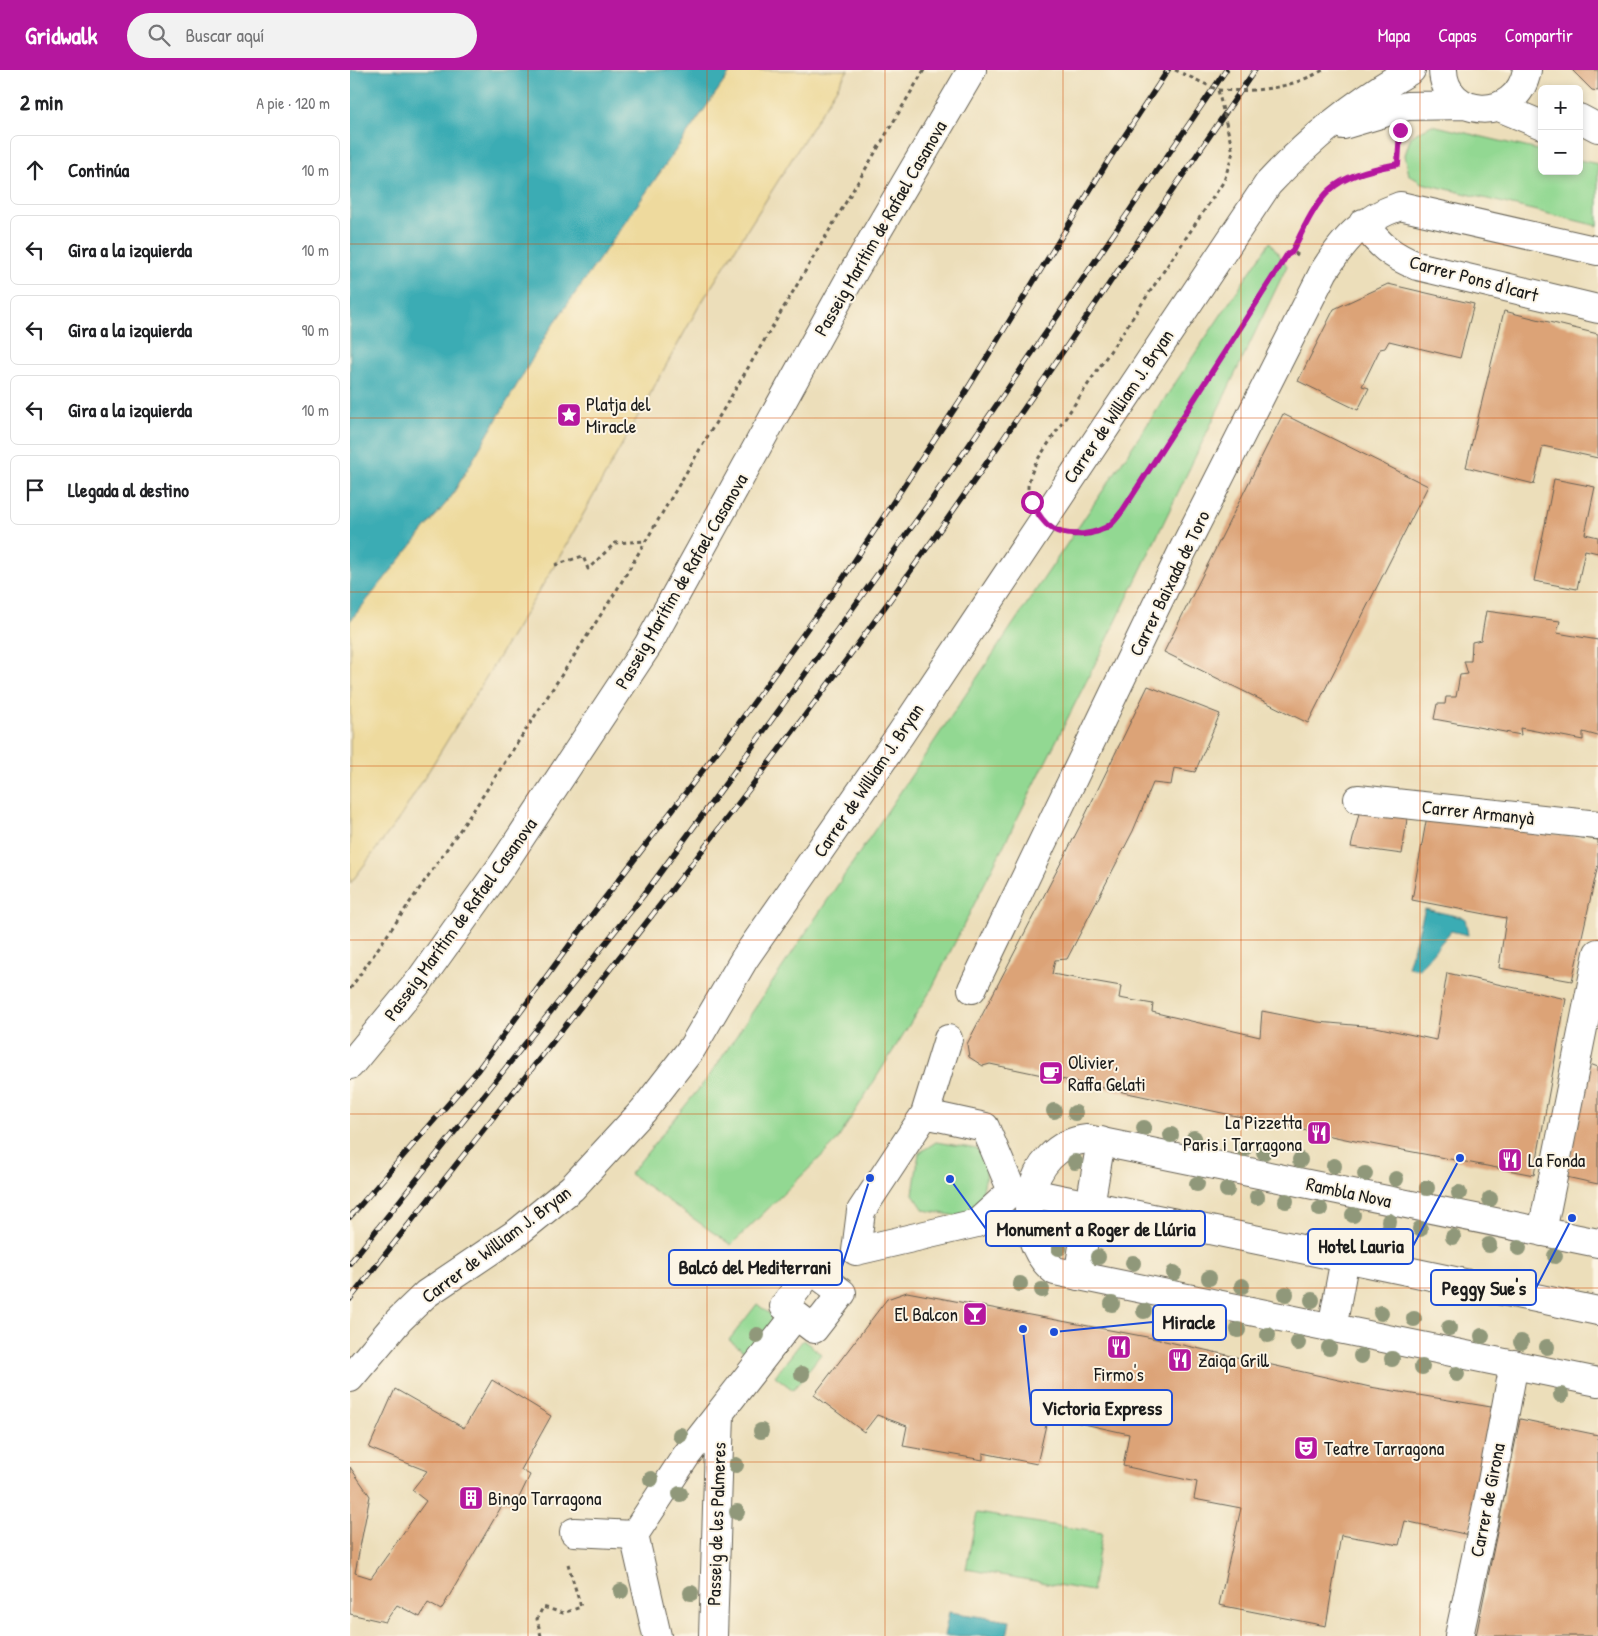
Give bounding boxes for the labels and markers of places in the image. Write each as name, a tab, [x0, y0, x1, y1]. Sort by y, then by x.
place label: Platja del Miracle	[586, 391, 651, 439]
place icon: Platja del Miracle	[556, 402, 582, 428]
place label: Olivier, Raffa Gelati	[1068, 1049, 1146, 1097]
cafe icon: Olivier, Raffa Gelati	[1038, 1060, 1064, 1086]
place label: La Pizzetta Paris i Tarragona	[1183, 1109, 1303, 1157]
restaurant icon: La Pizzetta Paris i Tarragona	[1306, 1120, 1332, 1146]
restaurant icon: La Fonda	[1497, 1147, 1523, 1173]
place label: La Fonda	[1528, 1147, 1586, 1173]
callout: Monument a Roger de Llúria	[986, 1211, 1205, 1246]
callout: Hotel Lauria	[1308, 1229, 1413, 1264]
callout: Balcó del Mediterrani	[669, 1250, 842, 1285]
callout: Peggy Sue's	[1431, 1270, 1536, 1305]
place label: El Balcon	[894, 1301, 958, 1327]
bar icon: El Balcon	[962, 1301, 988, 1327]
callout: Miracle	[1153, 1305, 1226, 1340]
restaurant icon: Firmo's	[1106, 1334, 1132, 1360]
restaurant icon: Zaiqa Grill	[1167, 1347, 1193, 1373]
place label: Zaiqa Grill	[1198, 1347, 1270, 1373]
place label: Firmo's	[1093, 1361, 1144, 1387]
callout: Victoria Express	[1031, 1390, 1172, 1425]
theatre icon: Teatre Tarragona	[1293, 1435, 1319, 1461]
place label: Teatre Tarragona	[1324, 1435, 1445, 1461]
building icon: Bingo Tarragona	[458, 1485, 484, 1511]
place label: Bingo Tarragona	[488, 1485, 602, 1511]

